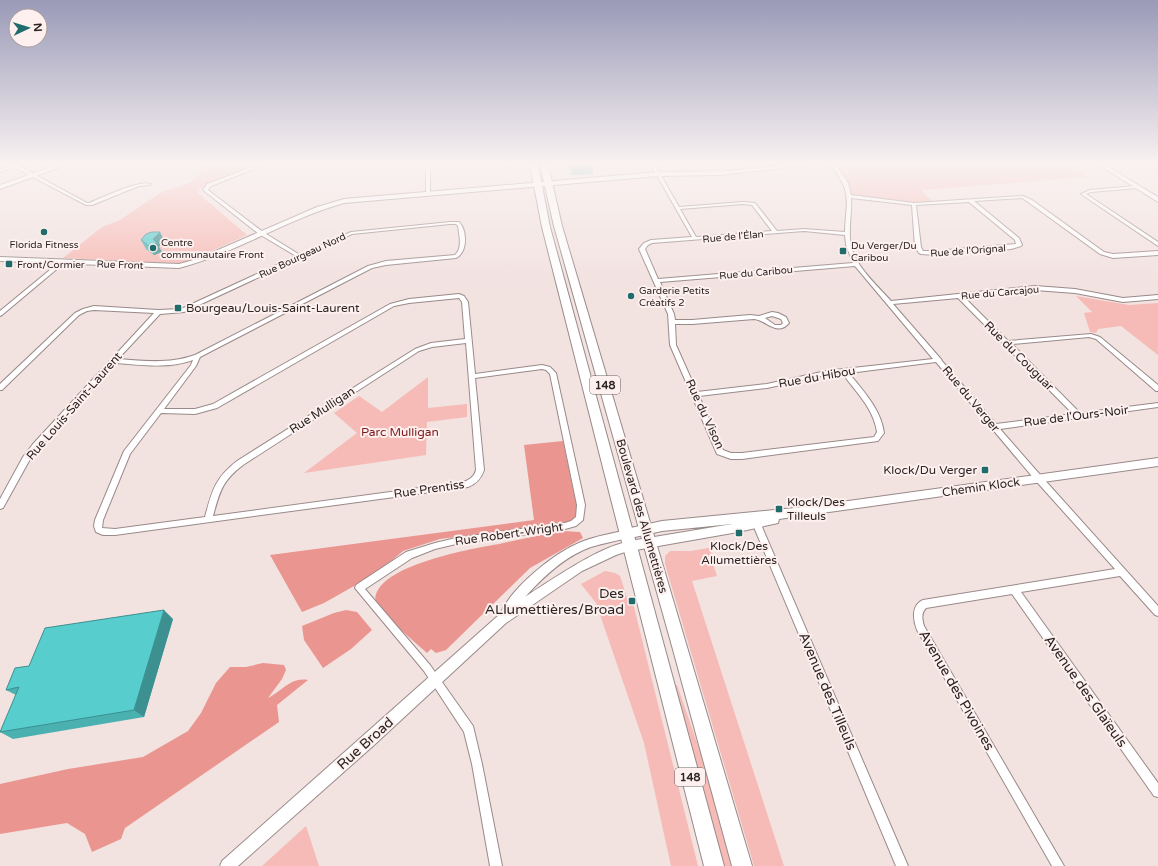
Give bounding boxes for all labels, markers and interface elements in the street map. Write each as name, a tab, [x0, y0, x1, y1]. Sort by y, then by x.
north arrow	[8, 8, 48, 48]
text: N	[31, 22, 44, 32]
marker: Florida Fitness	[39, 227, 49, 237]
street label: Rue de l'Élan	[702, 228, 764, 246]
street label: Rue Bourgeau Nord	[257, 231, 348, 281]
place label: Centre communautaire Front	[161, 237, 264, 261]
place label: Florida Fitness	[9, 239, 79, 251]
place label: Du Verger/Du Caribou	[851, 240, 917, 264]
street label: Rue de l'Orignal	[930, 242, 1006, 260]
marker: Centre communautaire Front	[148, 243, 158, 253]
marker: Du Verger/Du Caribou	[838, 246, 848, 256]
street label: Rue Front	[96, 258, 144, 272]
marker: Front/Cormier	[4, 259, 14, 269]
place label: Front/Cormier	[17, 259, 85, 271]
street label: Rue du Caribou	[719, 264, 793, 282]
street label: Rue du Carcajou	[961, 284, 1040, 302]
place label: Garderie Petits Créatifs 2	[639, 285, 710, 309]
marker: Garderie Petits Créatifs 2	[626, 291, 636, 301]
place label: Bourgeau/Louis-Saint-Laurent	[186, 301, 360, 315]
marker: Bourgeau/Louis-Saint-Laurent	[173, 303, 183, 313]
street label: Rue du Couguar	[981, 318, 1057, 394]
street label: Rue Louis-Saint-Laurent	[23, 349, 125, 463]
street label: Rue du Hibou	[777, 363, 857, 391]
street label: Rue du Verger	[939, 363, 1003, 435]
road number: 148	[590, 376, 620, 394]
street label: Rue du Vison	[683, 377, 727, 451]
street label: Rue Mulligan	[287, 384, 357, 436]
street label: Rue de l'Ours-Noir	[1023, 403, 1130, 429]
park label: Parc Mulligan	[361, 425, 439, 439]
street label: Boulevard des Allumettières	[613, 437, 671, 595]
place label: Klock/Du Verger	[883, 463, 977, 477]
marker: Klock/Du Verger	[980, 465, 990, 475]
street label: Chemin Klock	[941, 475, 1021, 499]
street label: Rue Prentiss	[393, 477, 465, 501]
place label: Klock/Des Tilleuls	[787, 495, 845, 523]
marker: Klock/Des Tilleuls	[774, 504, 784, 514]
street label: Rue Robert-Wright	[454, 519, 564, 549]
marker: Klock/Des Allumettières	[734, 528, 744, 538]
place label: Klock/Des Allumettières	[701, 539, 777, 567]
place label: Des ALlumettières/Broad	[485, 585, 624, 618]
marker: Des ALlumettières/Broad	[627, 596, 637, 606]
street label: Avenue des Pivoines	[915, 627, 998, 754]
street label: Avenue des Tilleuls	[795, 630, 860, 753]
street label: Avenue des Glaïeuls	[1040, 632, 1131, 751]
street label: Rue Broad	[334, 714, 397, 773]
road number: 148	[675, 768, 705, 786]

